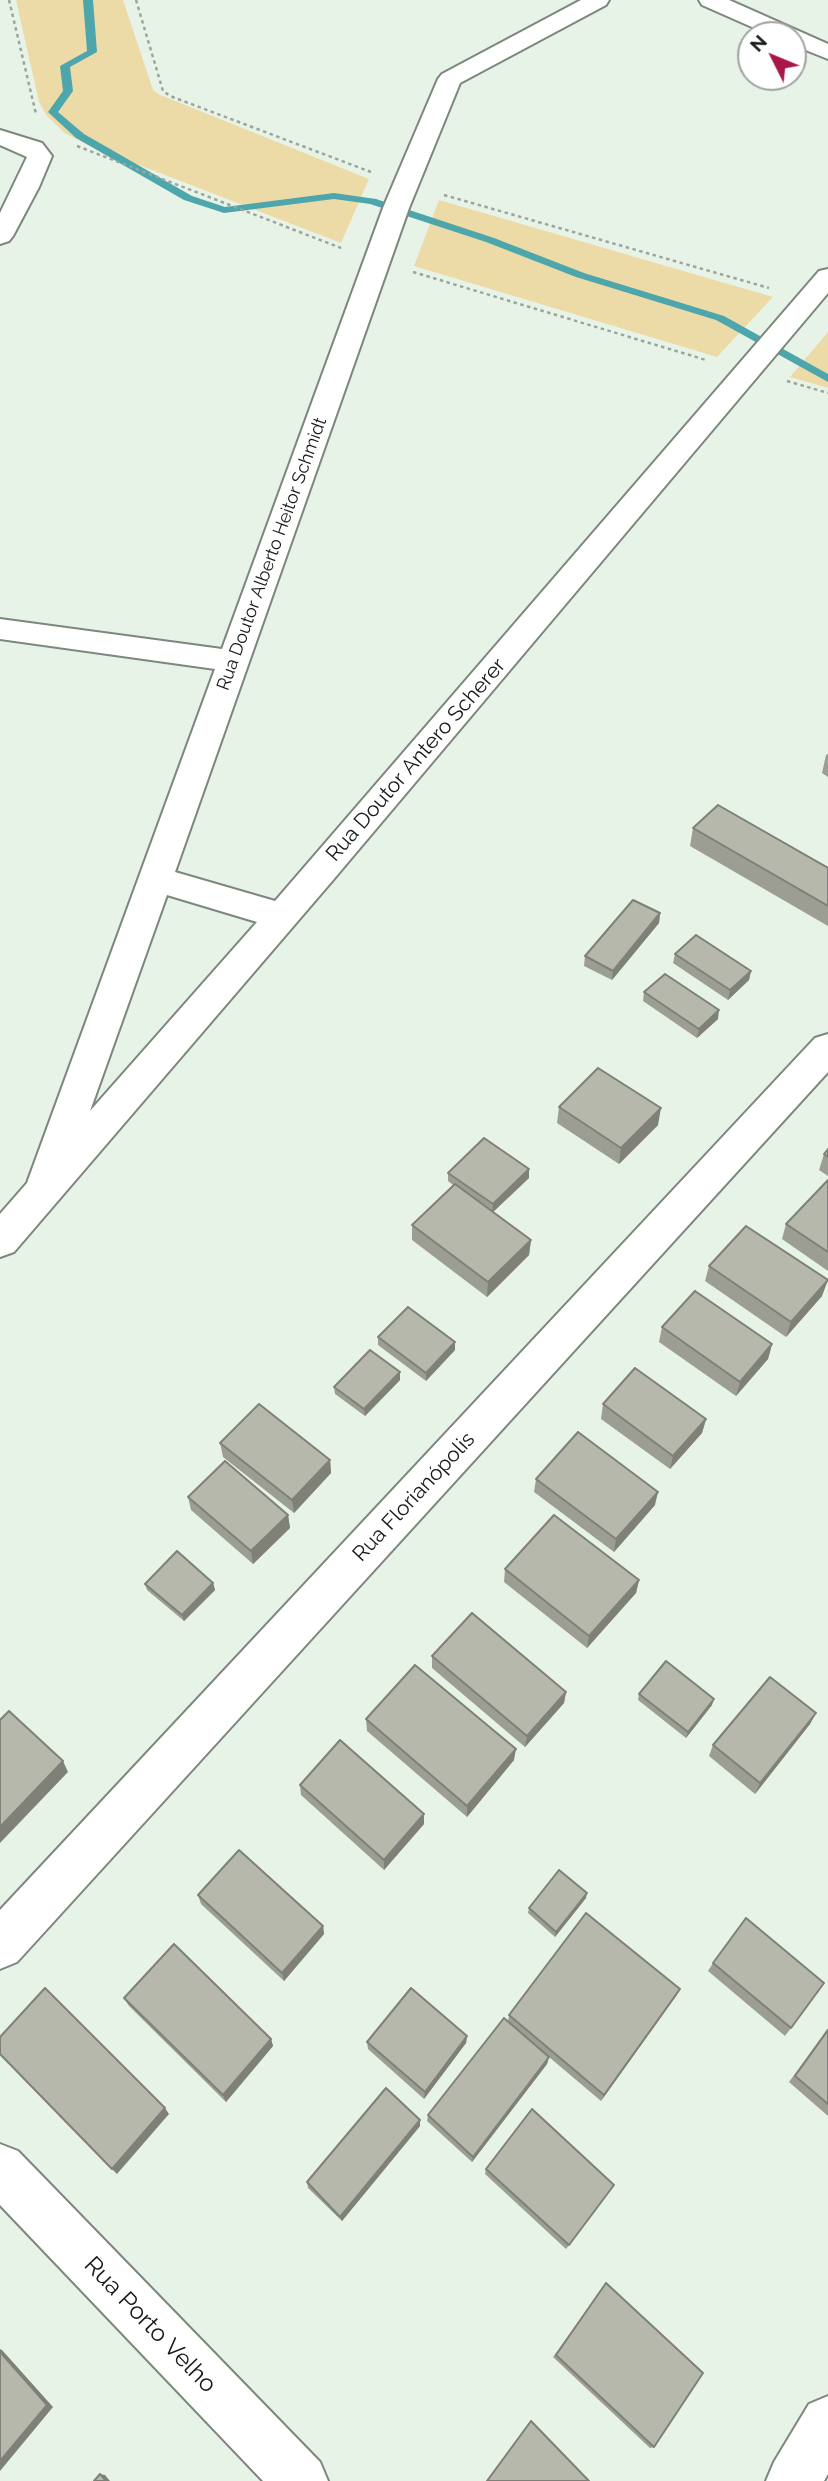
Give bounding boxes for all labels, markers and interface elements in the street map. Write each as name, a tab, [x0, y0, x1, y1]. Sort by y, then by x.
north arrow	[737, 21, 807, 91]
text: N	[745, 30, 771, 56]
street label: Rua Doutor Alberto Heitor Schmidt	[212, 415, 332, 693]
street label: Rua Doutor Antero Scherer	[321, 653, 511, 867]
street label: Rua Florianópolis	[348, 1427, 480, 1567]
street label: Rua Porto Velho	[78, 2251, 222, 2399]

